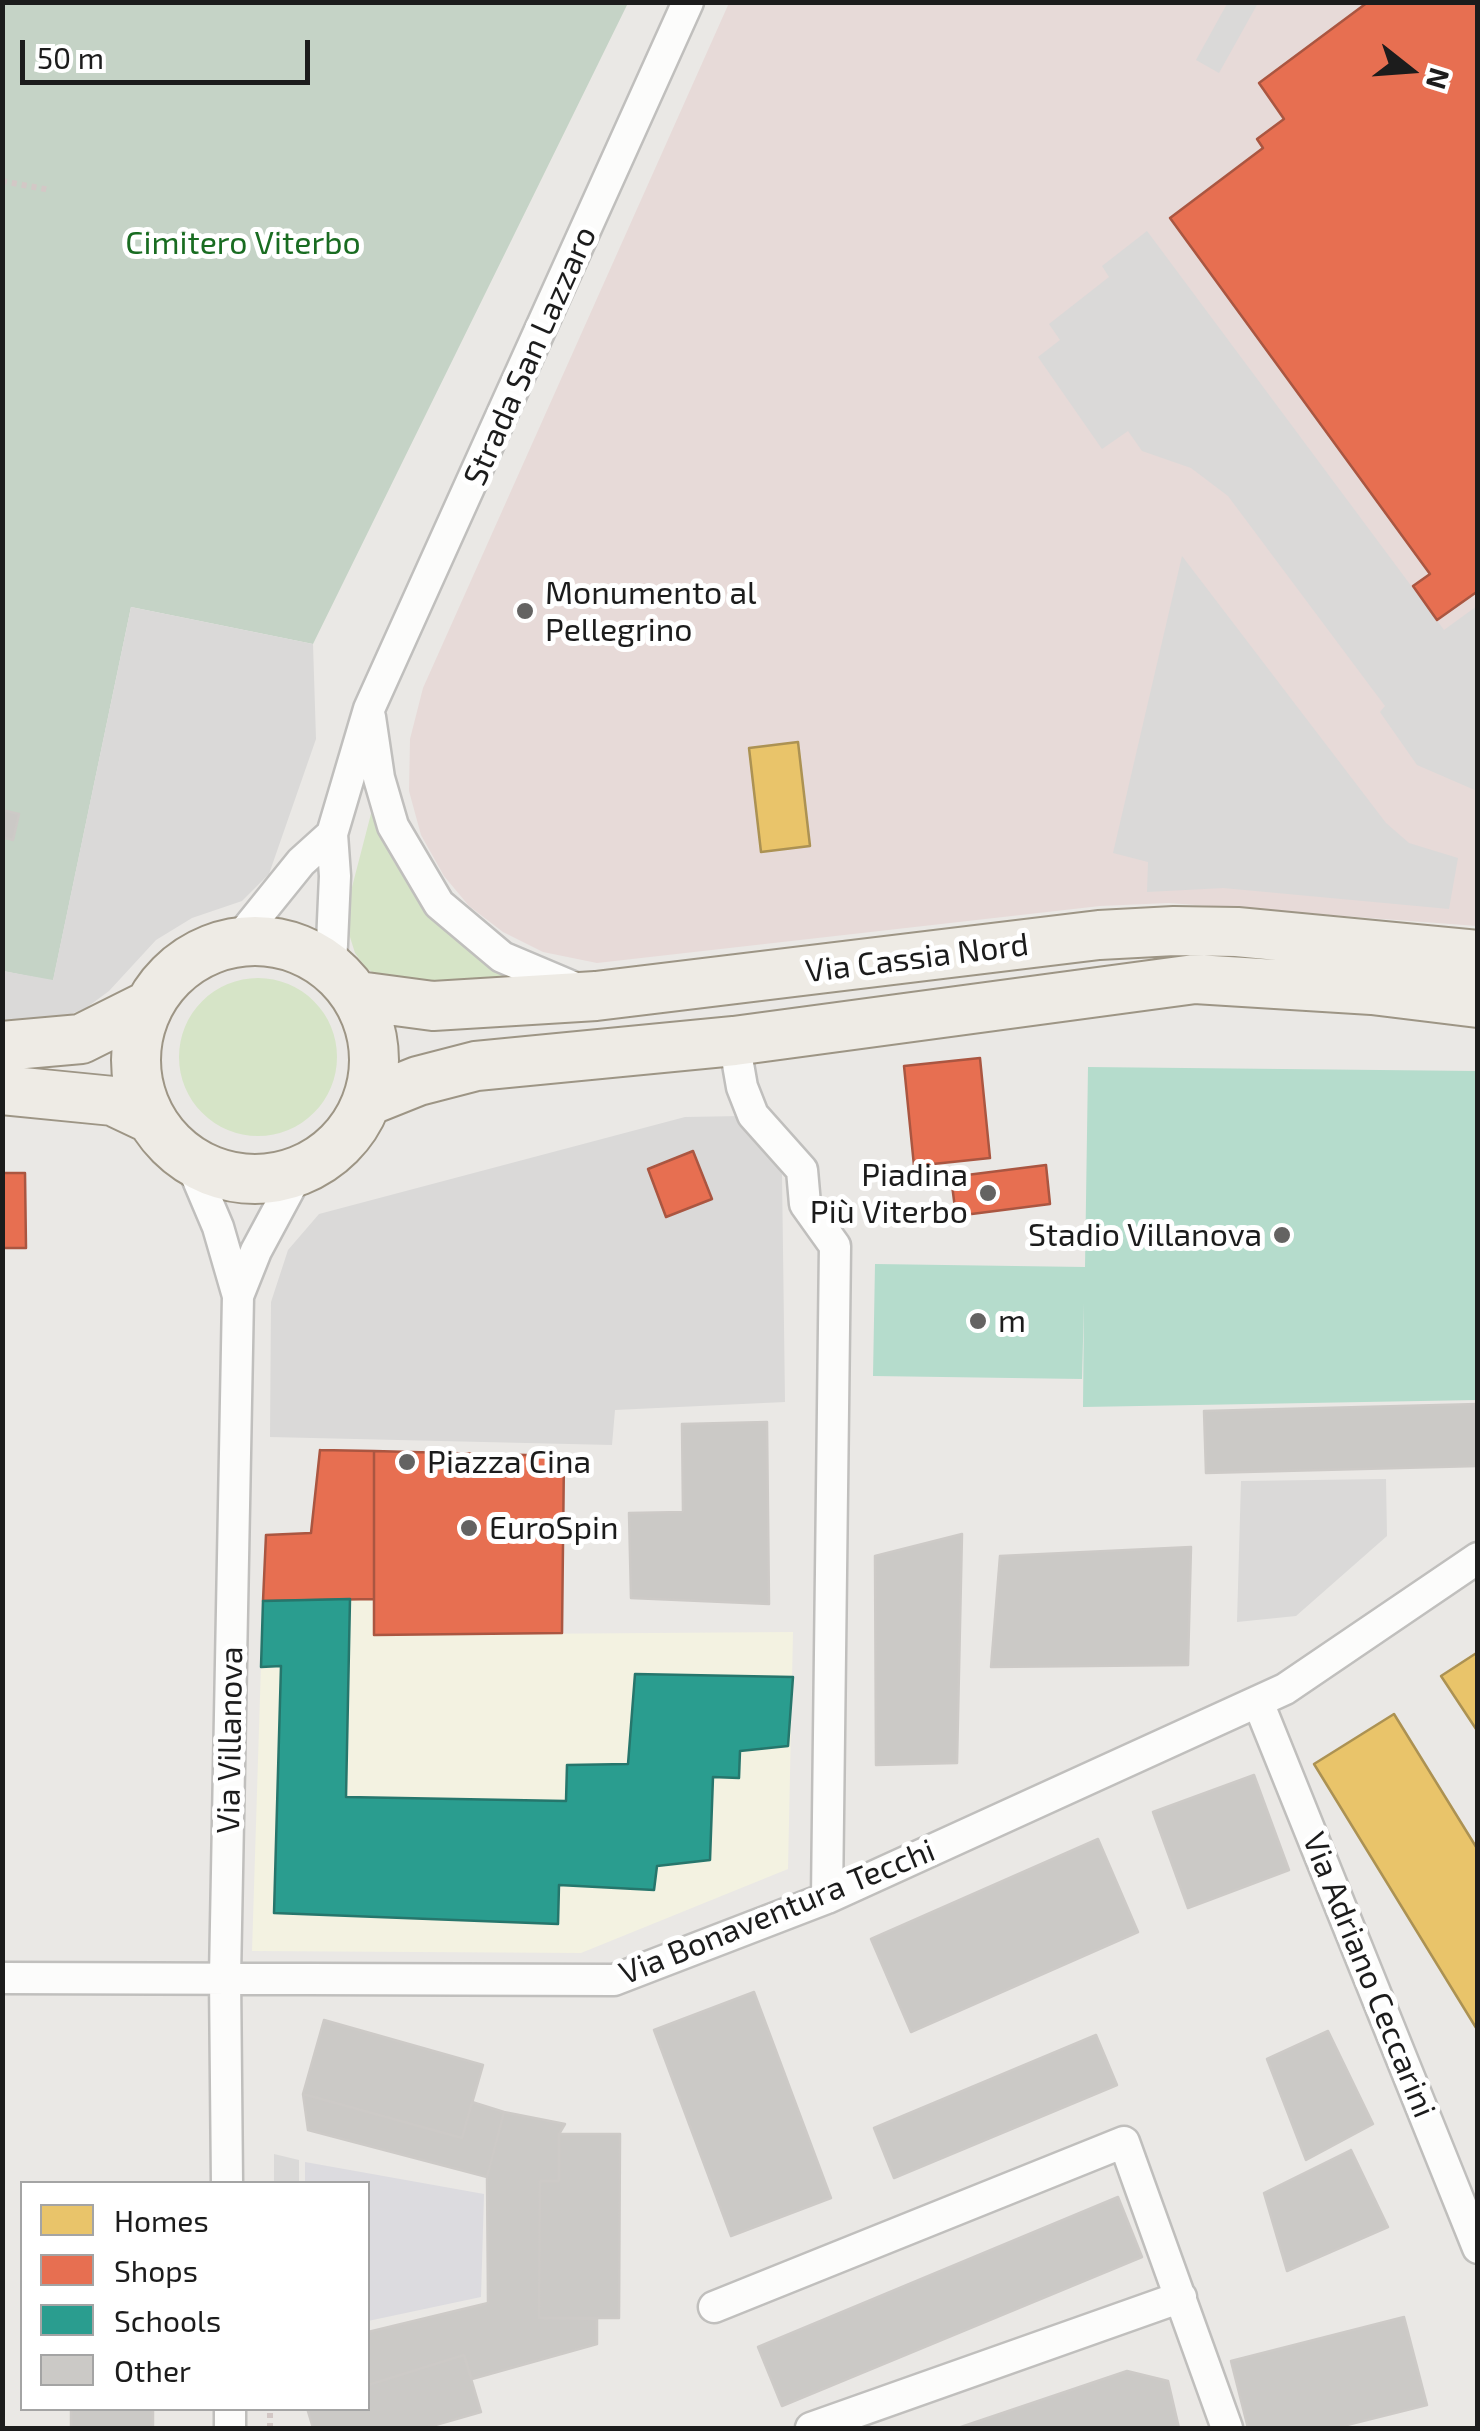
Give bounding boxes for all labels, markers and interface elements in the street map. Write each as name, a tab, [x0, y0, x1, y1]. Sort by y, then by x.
scale bar	[25, 20, 315, 82]
north arrow	[1360, 20, 1460, 120]
text: 50 m	[37, 39, 104, 75]
text: N	[1419, 64, 1458, 93]
street label: Strada San Lazzaro	[456, 221, 604, 491]
park label: Cimitero Viterbo	[125, 224, 361, 262]
place label: Monumento al Pellegrino	[545, 574, 756, 649]
marker: Monumento al Pellegrino	[514, 600, 536, 622]
street label: Via Cassia Nord	[803, 925, 1031, 991]
place label: Piadina Più Viterbo	[810, 1156, 968, 1231]
marker: Piadina Più Viterbo	[977, 1182, 999, 1204]
place label: Stadio Villanova	[1028, 1216, 1262, 1254]
marker: Stadio Villanova	[1271, 1224, 1293, 1246]
place label: m	[998, 1302, 1026, 1340]
marker: m	[967, 1310, 989, 1332]
place label: Piazza Cina	[427, 1443, 591, 1481]
marker: Piazza Cina	[396, 1451, 418, 1473]
place label: EuroSpin	[489, 1509, 619, 1547]
marker: EuroSpin	[458, 1517, 480, 1539]
street label: Via Villanova	[209, 1646, 251, 1834]
street label: Via Adriano Ceccarini	[1294, 1827, 1444, 2123]
street label: Via Bonaventura Tecchi	[614, 1831, 940, 1993]
legend	[20, 2181, 370, 2411]
text: Homes	[114, 2202, 209, 2238]
text: Shops	[114, 2252, 198, 2288]
text: Schools	[114, 2302, 221, 2338]
text: Other	[114, 2352, 191, 2388]

